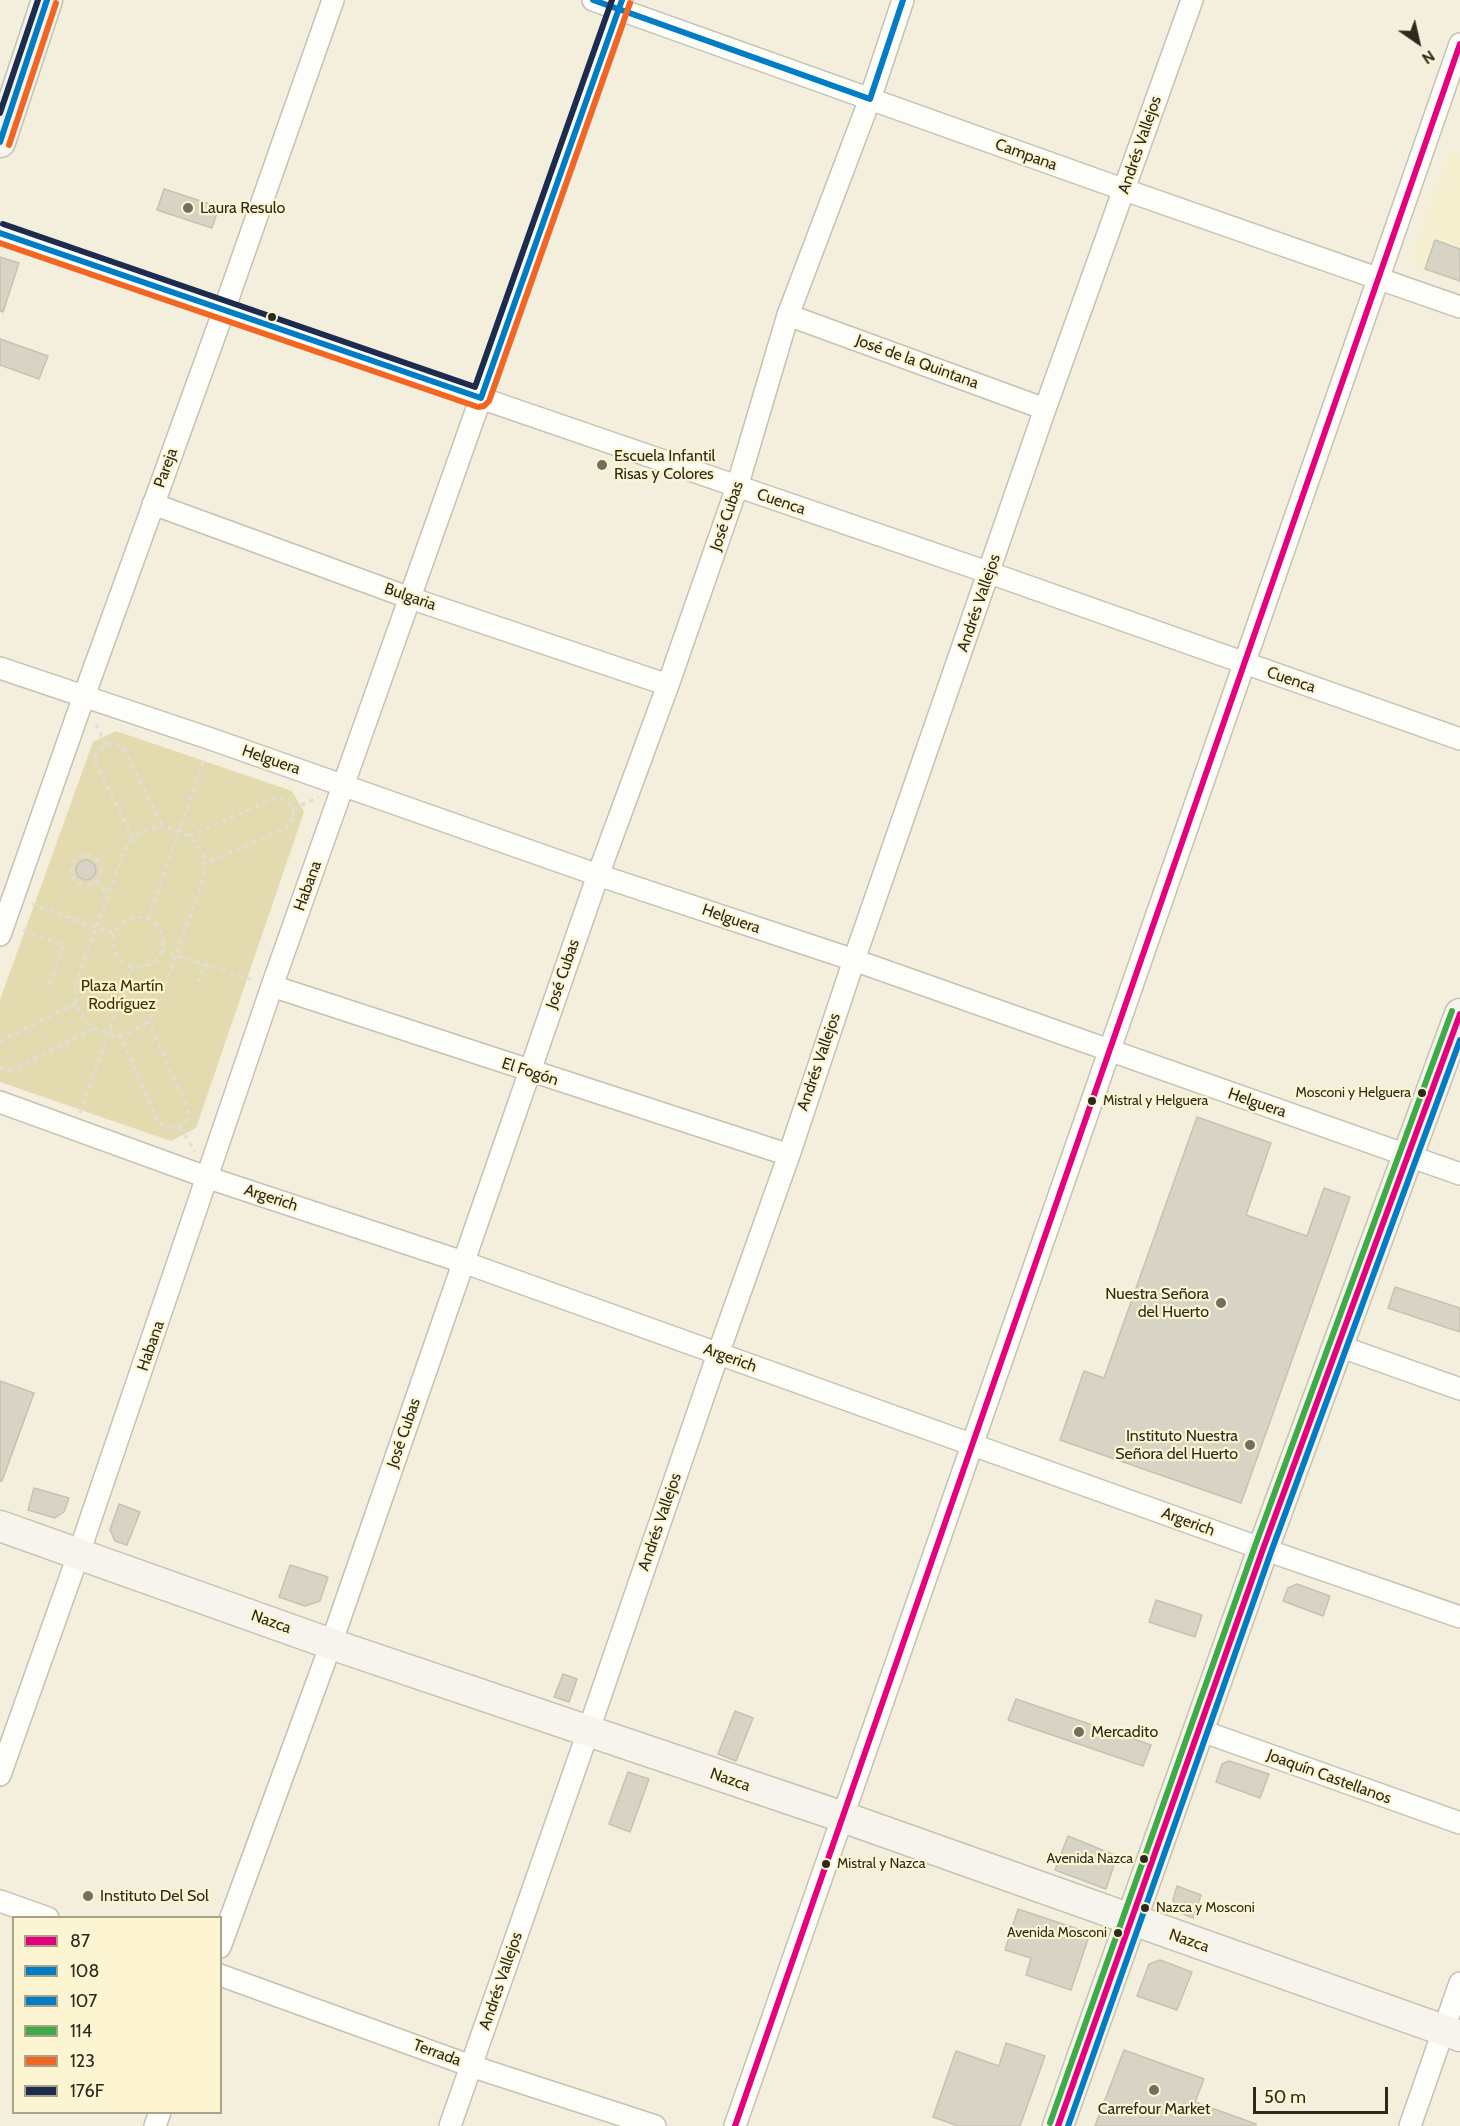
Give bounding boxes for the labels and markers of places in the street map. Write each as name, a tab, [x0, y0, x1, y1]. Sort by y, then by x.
place label: Laura Resulo	[200, 198, 285, 218]
marker: Laura Resulo	[181, 201, 195, 215]
unlabelled marker	[266, 311, 278, 323]
place label: Escuela Infantil Risas y Colores	[614, 446, 715, 484]
marker: Escuela Infantil Risas y Colores	[595, 458, 609, 472]
place label: Mosconi y Helguera	[1296, 1085, 1411, 1101]
marker: Mosconi y Helguera	[1416, 1087, 1428, 1099]
place label: Mistral y Helguera	[1103, 1093, 1208, 1109]
marker: Mistral y Helguera	[1086, 1095, 1098, 1107]
place label: Nuestra Señora del Huerto	[1105, 1284, 1209, 1322]
marker: Nuestra Señora del Huerto	[1214, 1296, 1228, 1310]
place label: Instituto Nuestra Señora del Huerto	[1115, 1426, 1238, 1464]
marker: Instituto Nuestra Señora del Huerto	[1243, 1438, 1257, 1452]
place label: Mercadito	[1091, 1722, 1158, 1742]
marker: Mercadito	[1072, 1725, 1086, 1739]
place label: Avenida Nazca	[1047, 1851, 1133, 1867]
marker: Avenida Nazca	[1138, 1853, 1150, 1865]
place label: Mistral y Nazca	[837, 1856, 925, 1872]
marker: Mistral y Nazca	[820, 1858, 832, 1870]
place label: Instituto Del Sol	[100, 1886, 209, 1906]
marker: Instituto Del Sol	[81, 1889, 95, 1903]
place label: Nazca y Mosconi	[1156, 1900, 1255, 1916]
marker: Nazca y Mosconi	[1139, 1902, 1151, 1914]
place label: Avenida Mosconi	[1007, 1925, 1107, 1941]
marker: Avenida Mosconi	[1112, 1927, 1124, 1939]
marker: Carrefour Market	[1147, 2083, 1161, 2097]
place label: Carrefour Market	[1098, 2099, 1210, 2119]

